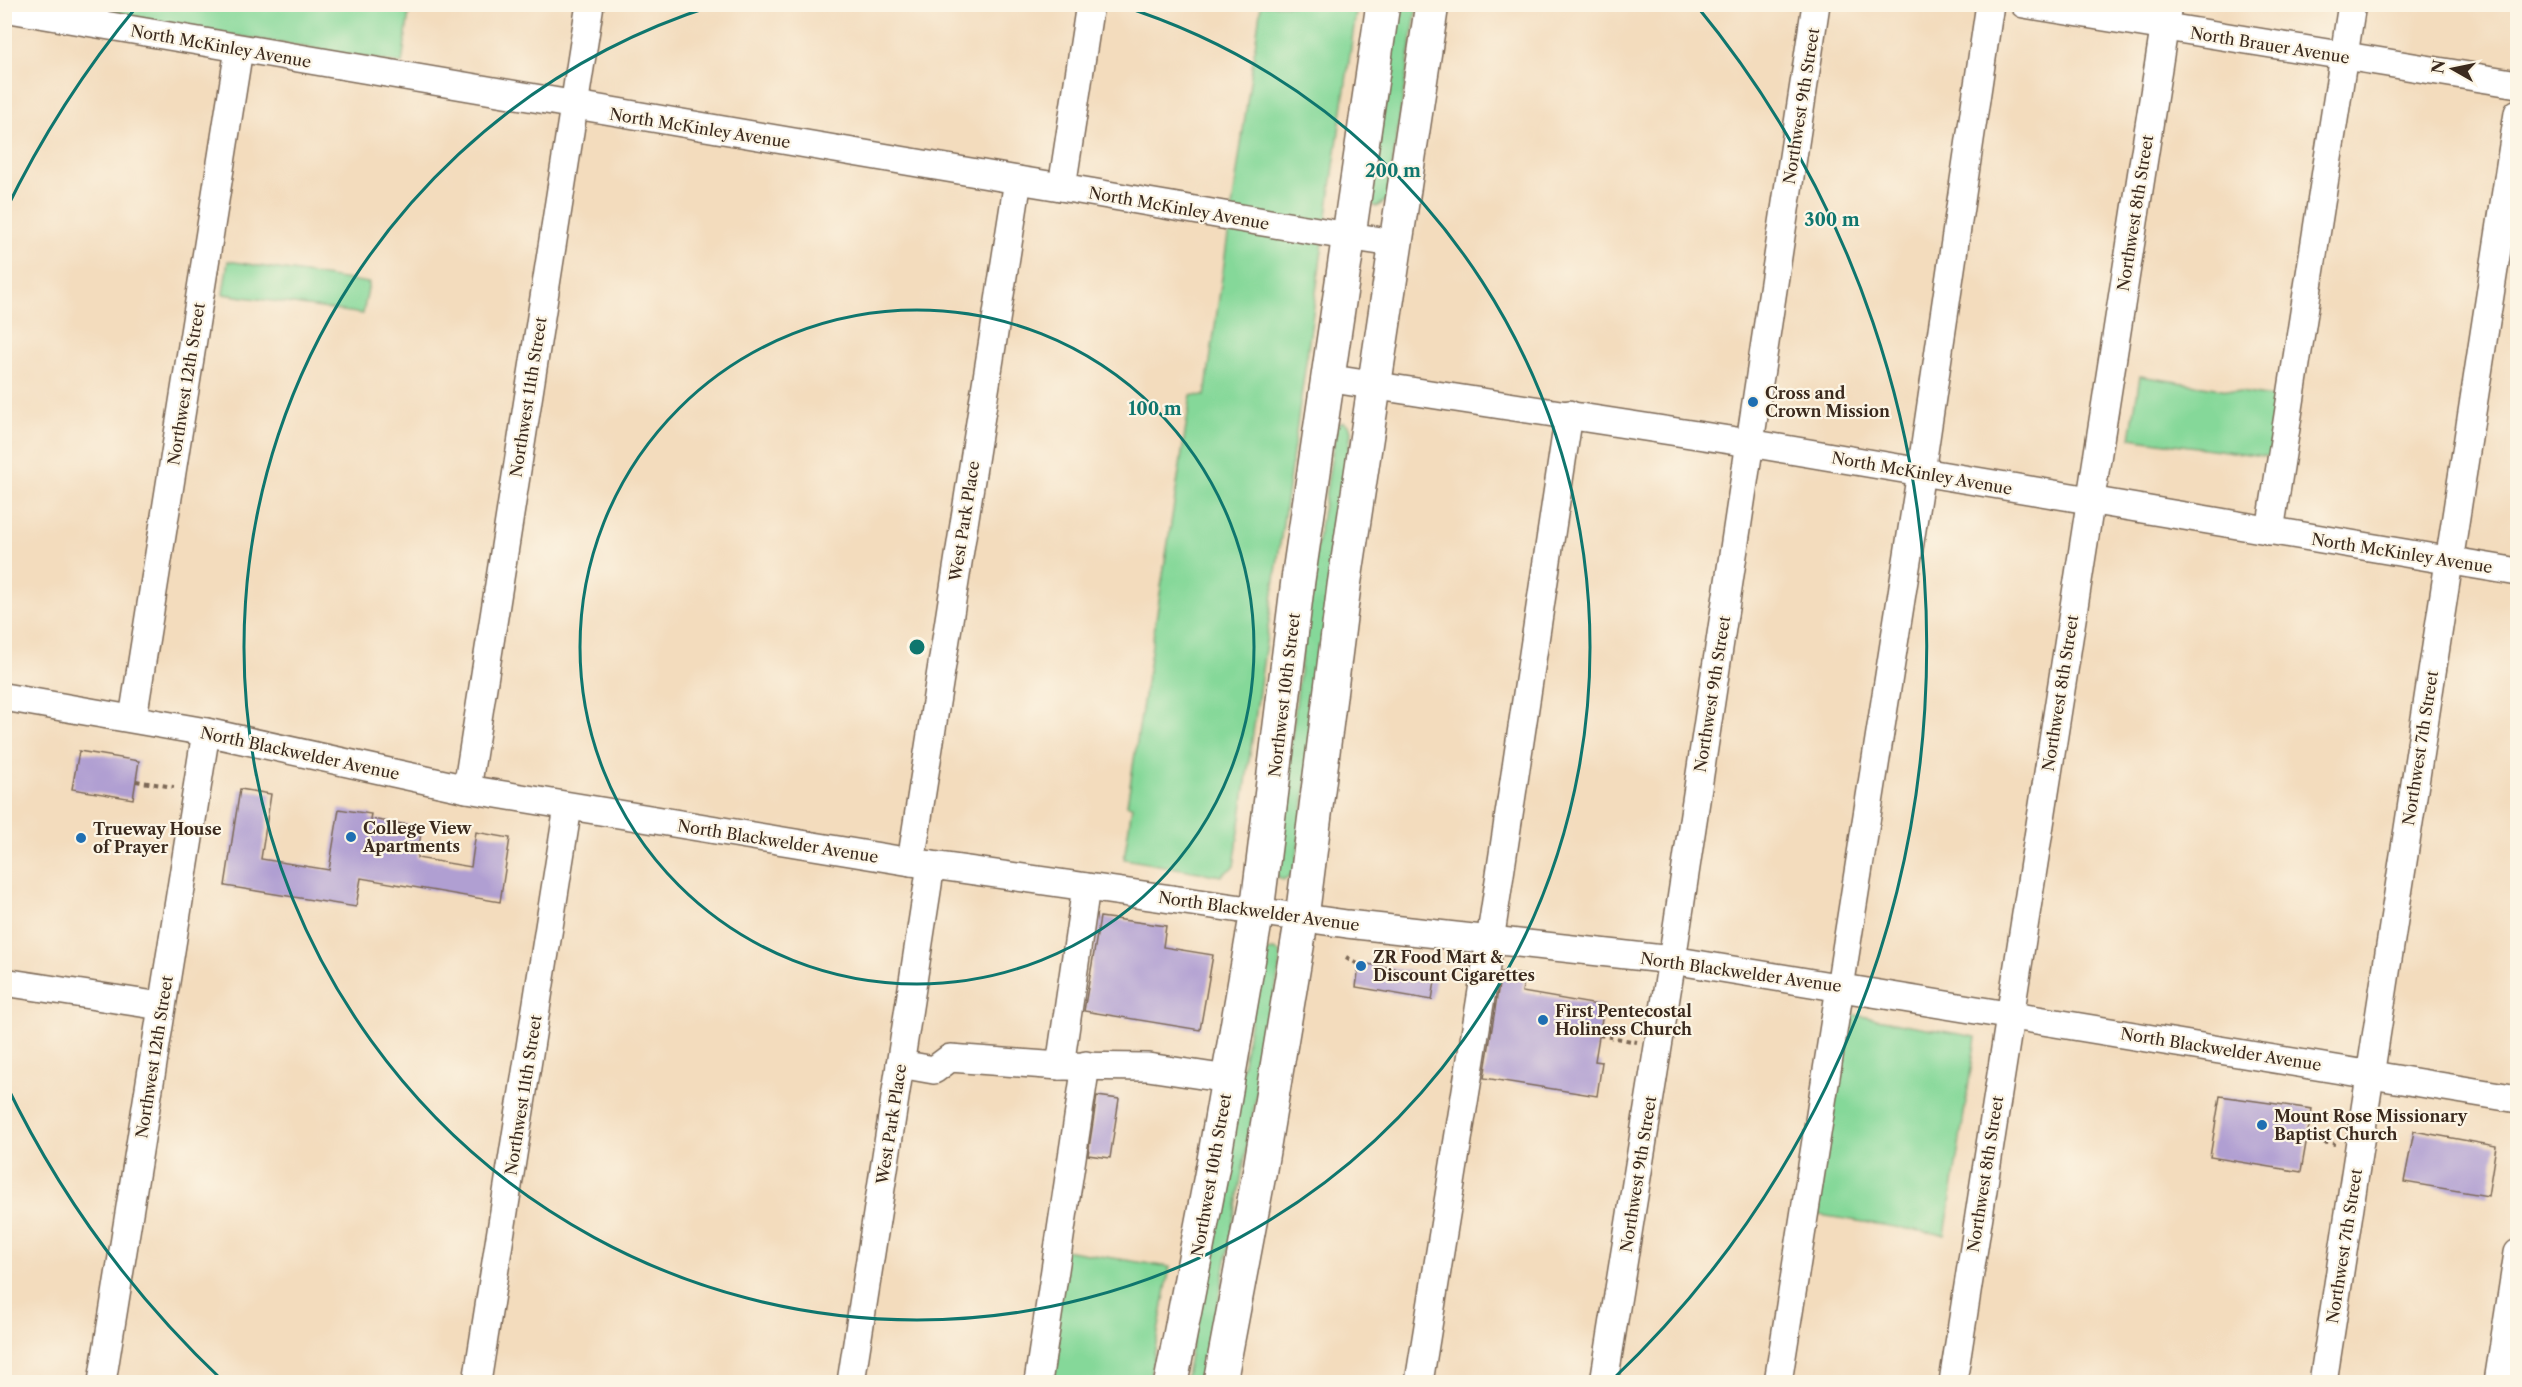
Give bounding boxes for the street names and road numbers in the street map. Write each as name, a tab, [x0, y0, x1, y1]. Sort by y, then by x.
street label: North McKinley Avenue	[129, 20, 313, 72]
street label: North Brauer Avenue	[2189, 23, 2351, 67]
street label: Northwest 9th Street	[1779, 26, 1823, 186]
street label: North McKinley Avenue	[608, 104, 792, 152]
street label: Northwest 8th Street	[2113, 133, 2157, 293]
street label: North McKinley Avenue	[1087, 182, 1271, 234]
street label: Northwest 12th Street	[163, 301, 209, 467]
street label: Northwest 11th Street	[505, 315, 551, 479]
street label: North McKinley Avenue	[1830, 447, 2014, 499]
street label: West Park Place	[944, 459, 983, 584]
street label: North McKinley Avenue	[2310, 529, 2494, 577]
street label: Northwest 10th Street	[1264, 611, 1304, 778]
street label: Northwest 8th Street	[2038, 613, 2082, 773]
street label: Northwest 9th Street	[1690, 614, 1734, 774]
street label: Northwest 7th Street	[2398, 669, 2442, 827]
street label: North Blackwelder Avenue	[199, 722, 401, 784]
street label: North Blackwelder Avenue	[676, 815, 880, 867]
street label: North Blackwelder Avenue	[1157, 887, 1361, 935]
street label: North Blackwelder Avenue	[1639, 948, 1843, 996]
street label: Northwest 12th Street	[131, 974, 177, 1140]
street label: Northwest 11th Street	[500, 1013, 546, 1177]
street label: North Blackwelder Avenue	[2119, 1023, 2323, 1075]
street label: West Park Place	[871, 1062, 910, 1187]
street label: Northwest 10th Street	[1187, 1092, 1235, 1258]
street label: Northwest 9th Street	[1616, 1094, 1660, 1254]
street label: Northwest 8th Street	[1963, 1094, 2007, 1254]
street label: Northwest 7th Street	[2322, 1167, 2366, 1325]

